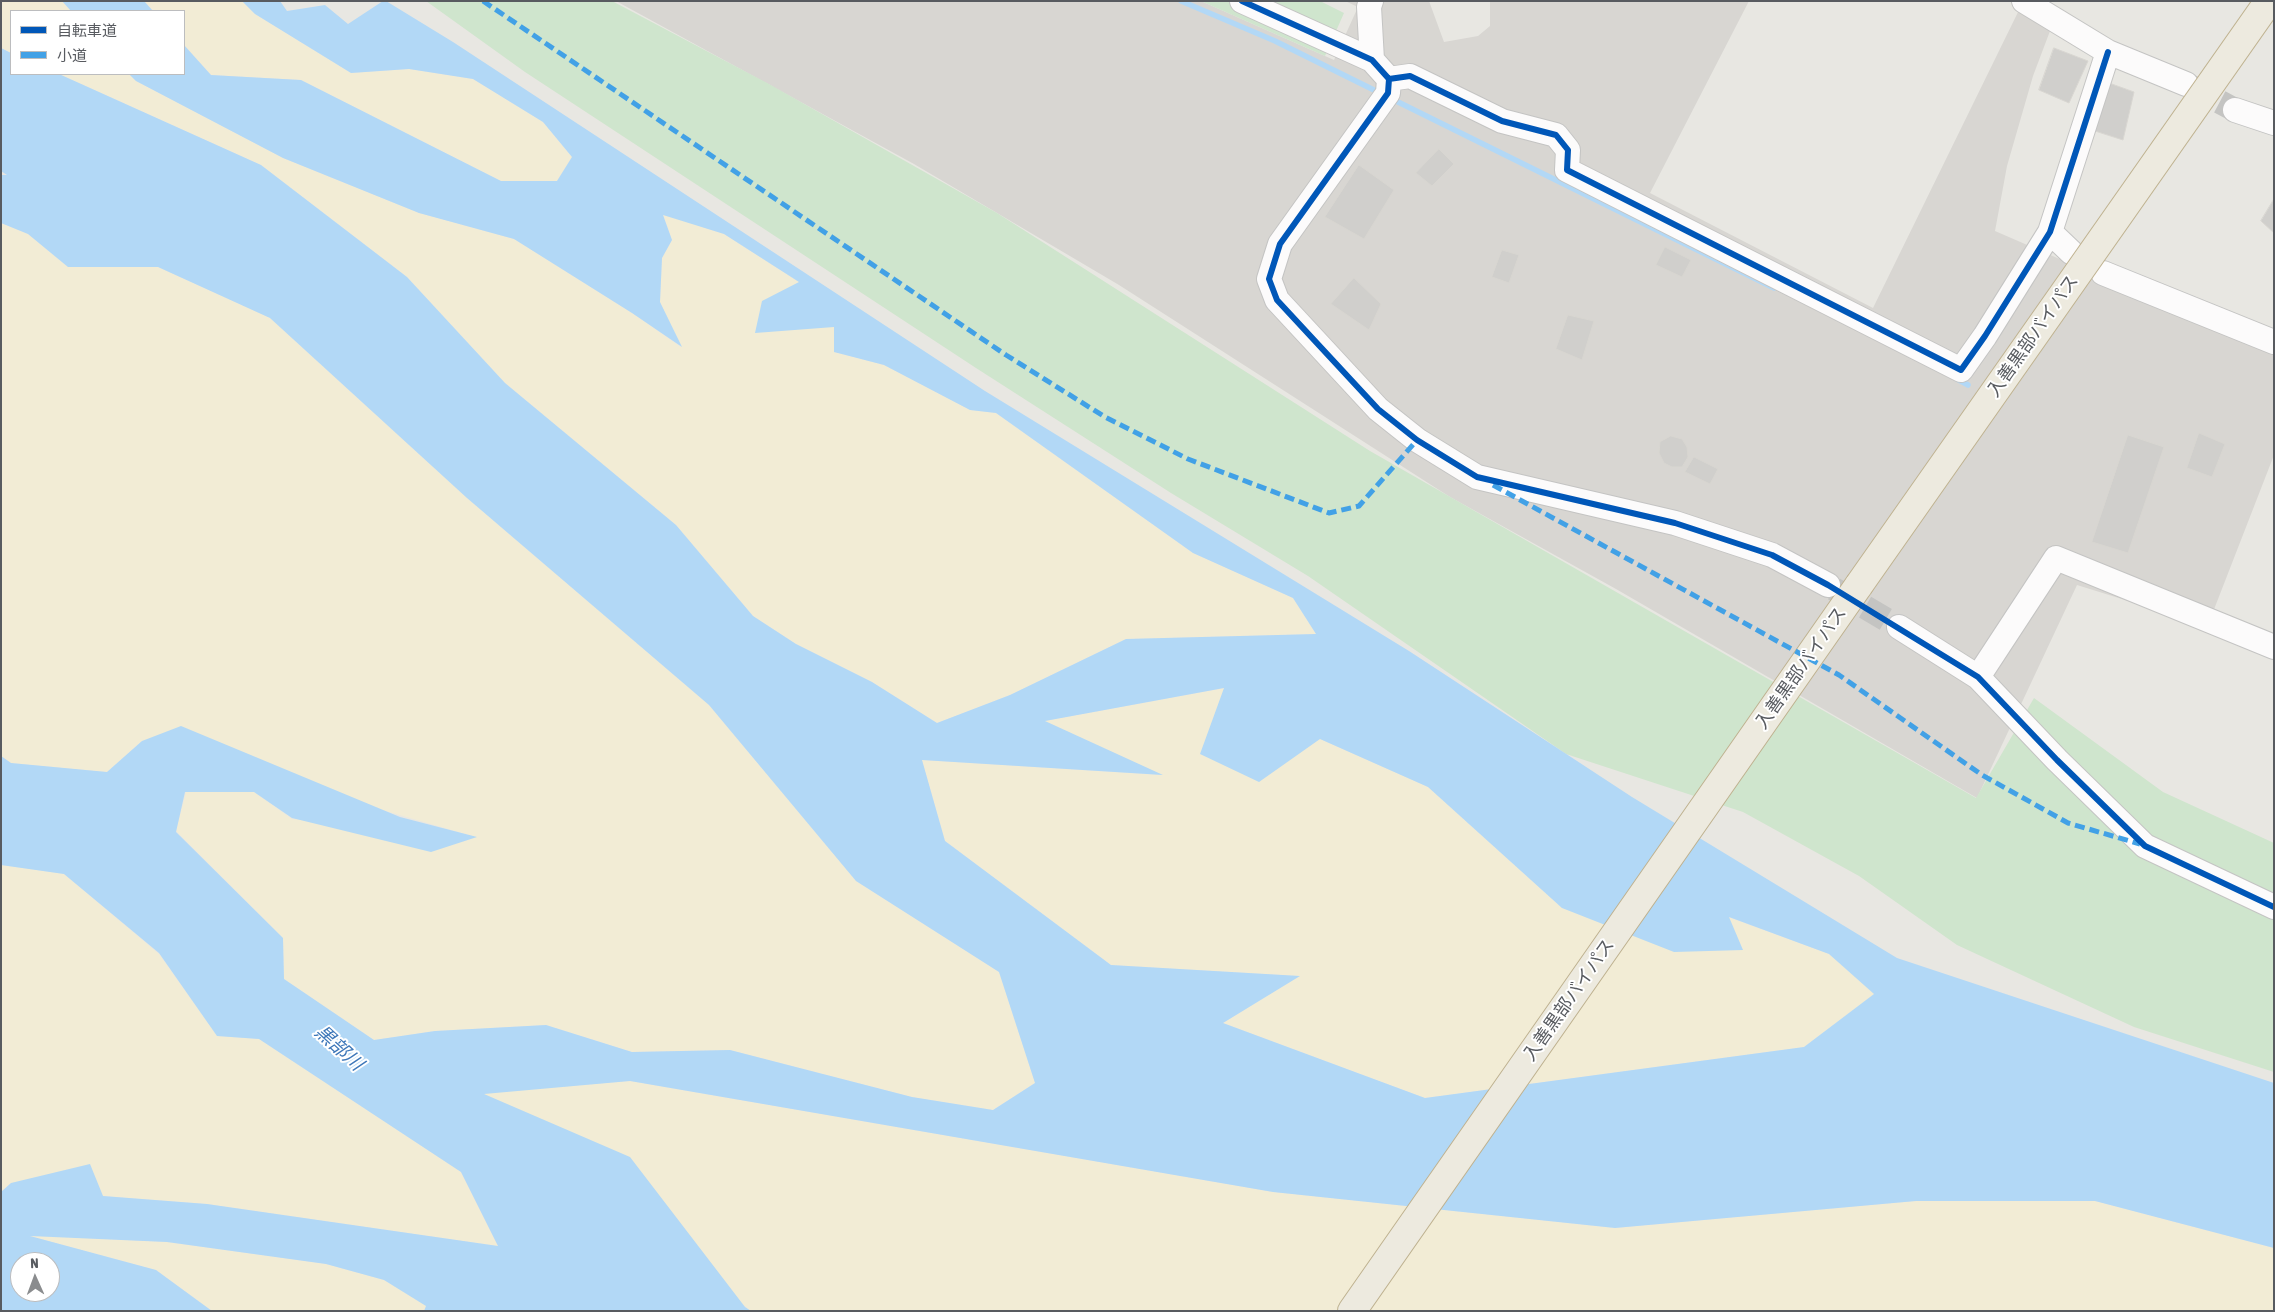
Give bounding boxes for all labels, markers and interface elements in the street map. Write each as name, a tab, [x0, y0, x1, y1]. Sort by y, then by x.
legend	[10, 10, 185, 75]
text: 自転車道	[57, 22, 117, 39]
text: 小道	[57, 47, 87, 64]
street label: 入善黒部バイパス	[1983, 271, 2083, 401]
street label: 入善黒部バイパス	[1751, 603, 1851, 733]
street label: 入善黒部バイパス	[1519, 935, 1619, 1065]
water label: 黒部川	[310, 1020, 368, 1076]
north arrow	[10, 1252, 60, 1302]
text: N	[30, 1255, 39, 1271]

